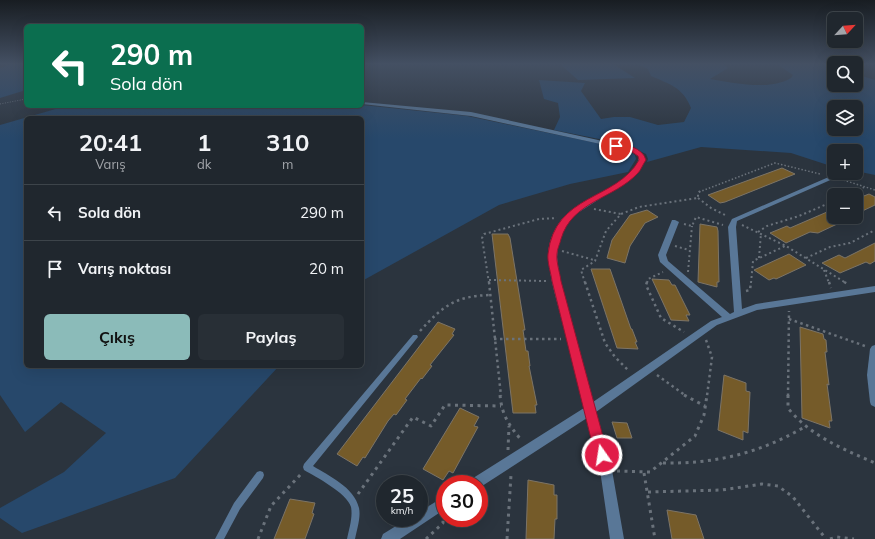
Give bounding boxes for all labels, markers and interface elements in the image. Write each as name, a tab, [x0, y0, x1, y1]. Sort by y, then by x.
north arrow	[827, 12, 863, 48]
map controls	[827, 12, 863, 224]
text: 290 m	[110, 37, 193, 72]
icon: left	[44, 40, 96, 92]
button: search	[827, 56, 863, 92]
text: Sola dön	[110, 72, 183, 95]
button: layers	[827, 100, 863, 136]
text: 20:41	[79, 127, 142, 157]
text: 1	[197, 127, 211, 157]
text: 310	[266, 127, 309, 157]
pin	[599, 129, 633, 163]
icon: arrive	[605, 135, 627, 157]
button: +	[827, 144, 863, 180]
text: Varış	[95, 156, 126, 172]
text: dk	[197, 156, 211, 172]
text: m	[282, 156, 293, 172]
button: −	[827, 188, 863, 224]
icon: left	[44, 202, 66, 224]
text: Sola dön	[78, 203, 141, 222]
text: 290 m	[300, 203, 344, 222]
icon: arrive	[44, 258, 66, 280]
text: Varış noktası	[78, 259, 171, 278]
text: 20 m	[309, 259, 344, 278]
button: Çıkış	[44, 314, 190, 360]
button: Paylaş	[198, 314, 344, 360]
position arrow	[581, 434, 623, 476]
speed limit sign: 30	[436, 475, 488, 527]
text: 25	[390, 483, 414, 508]
text: km/h	[391, 504, 413, 517]

